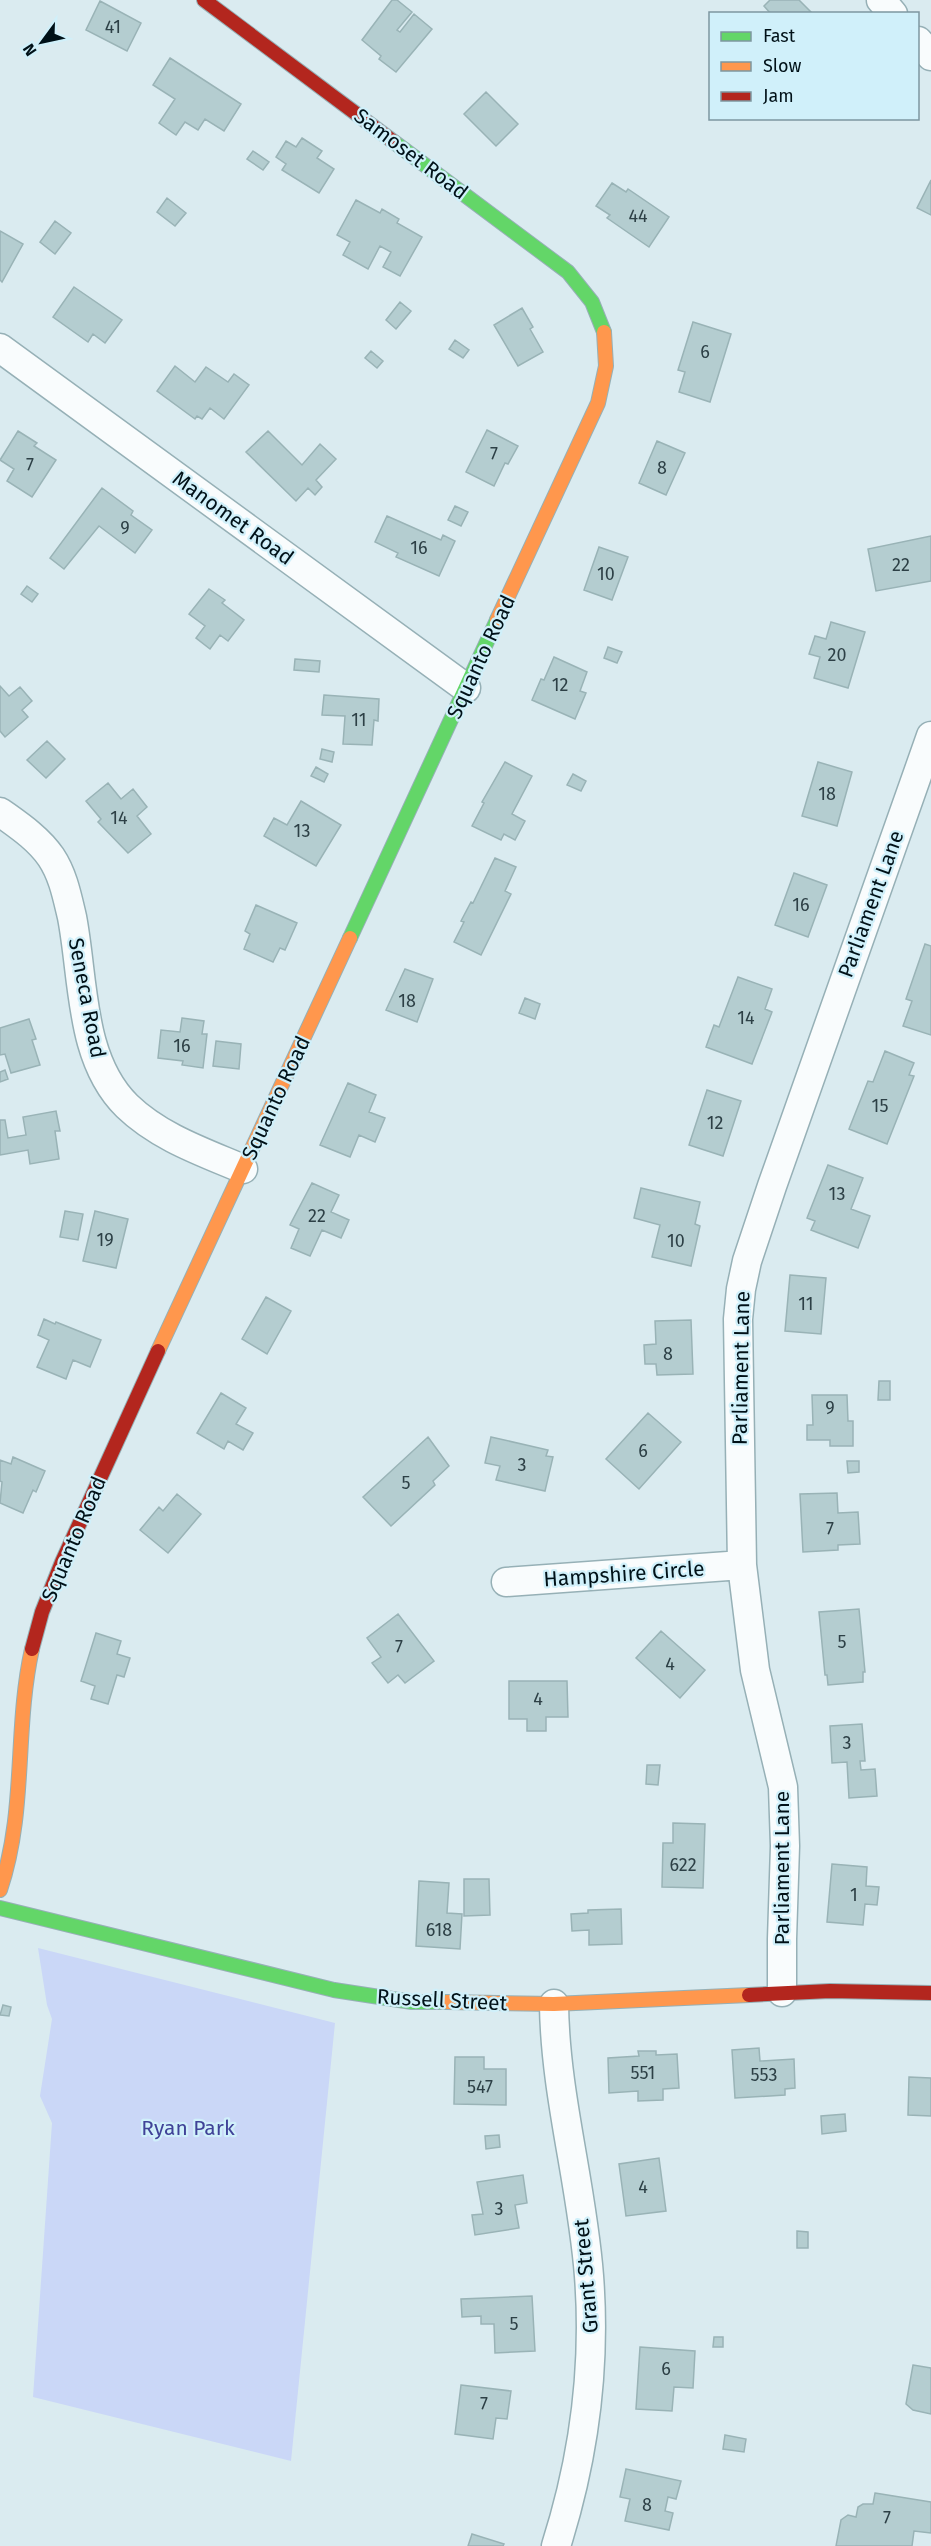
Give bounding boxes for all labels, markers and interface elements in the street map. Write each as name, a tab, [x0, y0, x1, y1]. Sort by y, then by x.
north arrow	[12, 12, 72, 72]
legend	[709, 12, 919, 120]
house number: 41	[105, 16, 121, 38]
text: Fast	[763, 25, 796, 47]
text: N	[19, 40, 41, 60]
text: Slow	[763, 55, 802, 77]
text: Jam	[763, 85, 794, 107]
street label: Samoset Road	[349, 103, 473, 205]
house number: 44	[628, 205, 648, 227]
house number: 6	[700, 341, 710, 363]
house number: 7	[490, 443, 498, 465]
house number: 7	[26, 454, 34, 476]
house number: 8	[657, 457, 667, 479]
street label: Manomet Road	[167, 465, 299, 571]
house number: 9	[120, 517, 130, 539]
house number: 16	[410, 537, 428, 559]
house number: 22	[892, 554, 910, 576]
house number: 10	[597, 563, 615, 585]
street label: Squanto Road	[441, 591, 521, 723]
house number: 20	[828, 644, 846, 666]
house number: 12	[552, 674, 568, 696]
house number: 11	[351, 709, 367, 731]
house number: 18	[818, 783, 836, 805]
house number: 14	[110, 807, 128, 829]
house number: 13	[294, 820, 310, 842]
street label: Parliament Lane	[832, 827, 910, 981]
house number: 16	[792, 894, 810, 916]
street label: Seneca Road	[63, 936, 111, 1060]
house number: 18	[398, 990, 416, 1012]
house number: 14	[737, 1007, 755, 1029]
street label: Squanto Road	[236, 1032, 316, 1164]
house number: 16	[173, 1035, 191, 1057]
house number: 15	[872, 1095, 888, 1117]
house number: 12	[707, 1112, 723, 1134]
house number: 13	[829, 1183, 845, 1205]
house number: 22	[308, 1205, 326, 1227]
house number: 19	[96, 1229, 114, 1251]
house number: 10	[667, 1230, 685, 1252]
street label: Parliament Lane	[727, 1291, 755, 1445]
house number: 11	[798, 1293, 814, 1315]
house number: 8	[663, 1343, 673, 1365]
house number: 9	[825, 1397, 835, 1419]
house number: 6	[638, 1440, 648, 1462]
house number: 3	[518, 1454, 526, 1476]
street label: Squanto Road	[36, 1472, 112, 1606]
house number: 5	[401, 1472, 411, 1494]
house number: 7	[826, 1518, 834, 1540]
street label: Hampshire Circle	[543, 1555, 705, 1593]
house number: 5	[837, 1631, 847, 1653]
house number: 7	[395, 1636, 403, 1658]
house number: 4	[665, 1653, 675, 1675]
house number: 4	[533, 1688, 543, 1710]
house number: 3	[843, 1732, 851, 1754]
street label: Parliament Lane	[769, 1791, 795, 1945]
house number: 622	[669, 1854, 697, 1876]
house number: 1	[850, 1884, 858, 1906]
house number: 618	[426, 1919, 452, 1941]
street label: Russell Street	[376, 1984, 508, 2016]
house number: 551	[631, 2062, 655, 2084]
house number: 553	[751, 2064, 777, 2086]
house number: 547	[467, 2076, 493, 2098]
park label: Ryan Park	[141, 2115, 235, 2141]
house number: 4	[638, 2176, 648, 2198]
house number: 3	[495, 2198, 503, 2220]
street label: Grant Street	[568, 2217, 604, 2334]
house number: 5	[509, 2313, 519, 2335]
house number: 6	[661, 2358, 671, 2380]
house number: 7	[480, 2393, 488, 2415]
house number: 8	[642, 2494, 652, 2516]
house number: 7	[883, 2507, 891, 2529]

